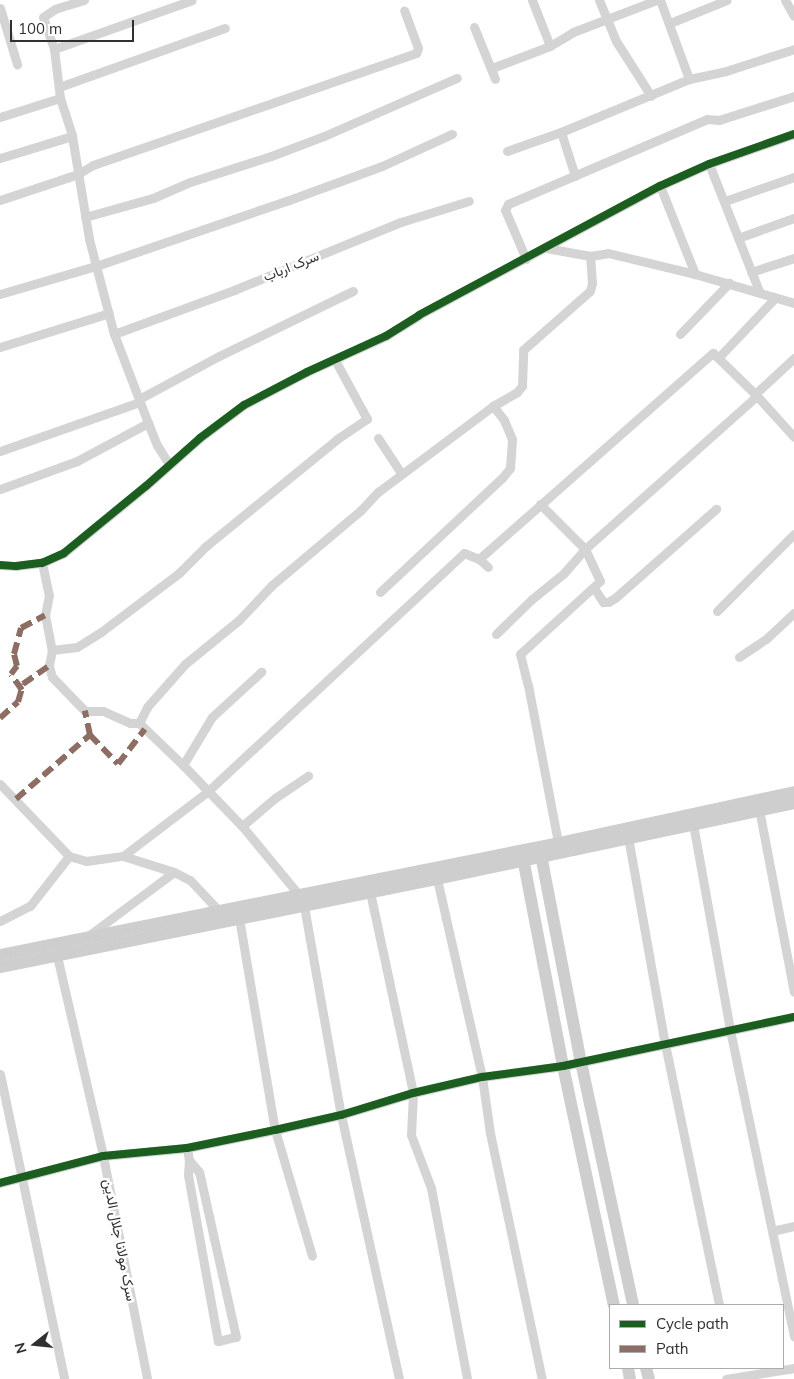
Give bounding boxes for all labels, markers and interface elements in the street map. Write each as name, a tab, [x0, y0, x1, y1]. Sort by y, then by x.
scale bar	[12, 10, 136, 42]
text: 100 m	[18, 19, 62, 38]
street label: سرک ارباب	[261, 247, 321, 285]
street label: سرک مولانا جلال الدین	[100, 1177, 140, 1303]
legend	[609, 1304, 784, 1369]
text: Cycle path	[656, 1314, 729, 1333]
north arrow	[10, 1319, 60, 1369]
text: Path	[656, 1339, 688, 1358]
text: N	[10, 1341, 31, 1356]

